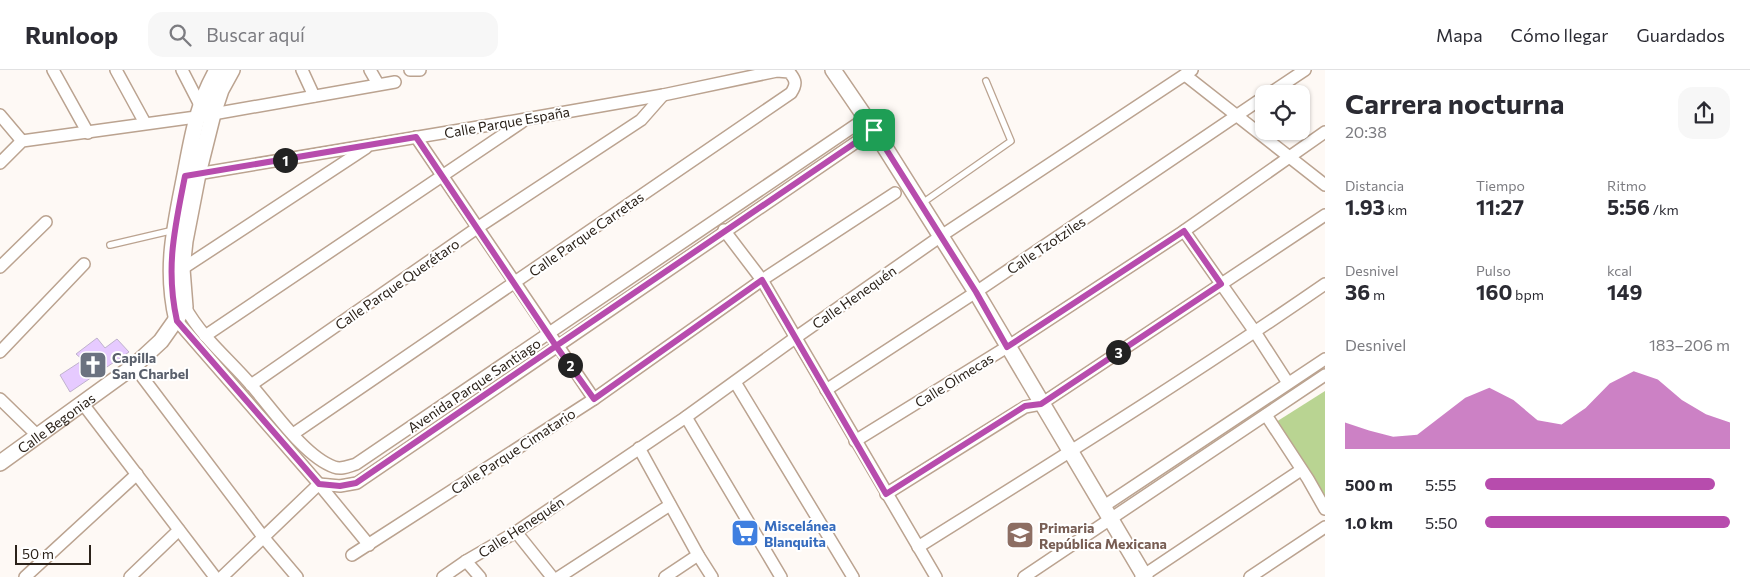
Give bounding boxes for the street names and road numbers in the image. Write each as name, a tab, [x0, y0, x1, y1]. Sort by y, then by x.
street label: Calle Parque España	[443, 103, 571, 141]
street label: Calle Parque Carretas	[525, 188, 647, 280]
street label: Calle Tzotziles	[1003, 212, 1089, 278]
street label: Calle Parque Querétaro	[332, 235, 462, 333]
street label: Calle Henequén	[809, 262, 899, 332]
street label: Avenida Parque Santiago	[404, 334, 544, 436]
street label: Calle Olmecas	[912, 349, 996, 411]
street label: Calle Begonias	[14, 389, 98, 456]
street label: Calle Parque Cimatario	[448, 404, 578, 498]
street label: Calle Henequén	[475, 493, 567, 561]

